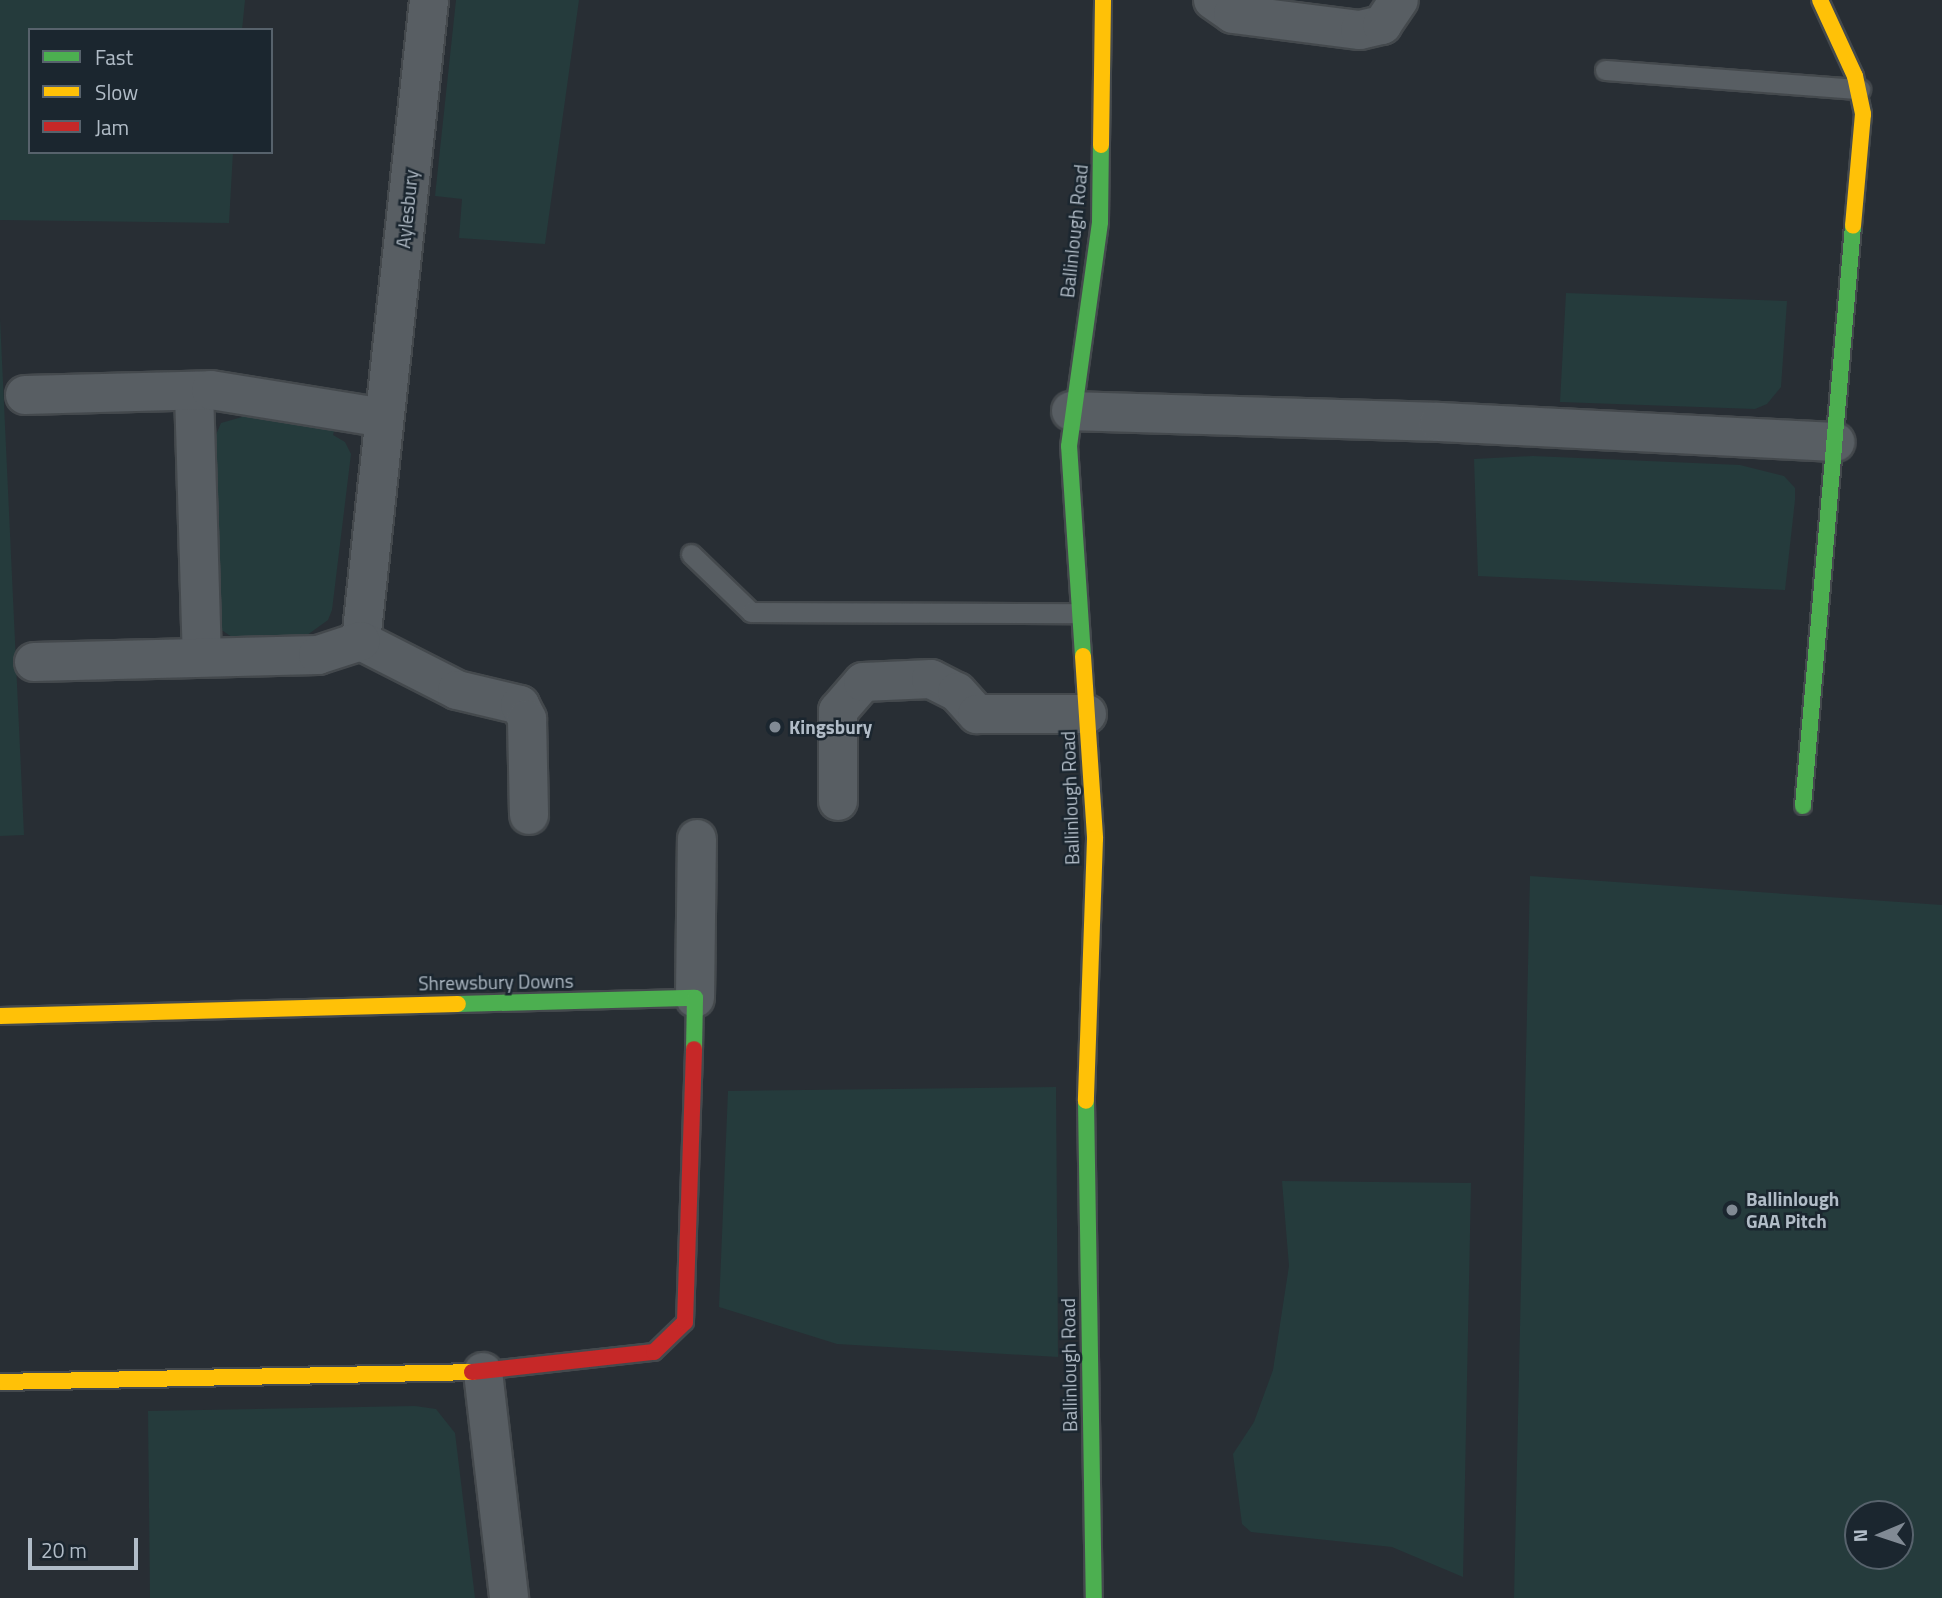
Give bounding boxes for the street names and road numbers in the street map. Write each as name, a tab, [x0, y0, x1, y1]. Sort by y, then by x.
street label: Ballinlough Road	[1056, 163, 1092, 299]
street label: Aylesbury	[392, 169, 422, 249]
street label: Ballinlough Road	[1056, 731, 1084, 865]
street label: Shrewsbury Downs	[418, 969, 574, 995]
street label: Ballinlough Road	[1056, 1298, 1082, 1432]

